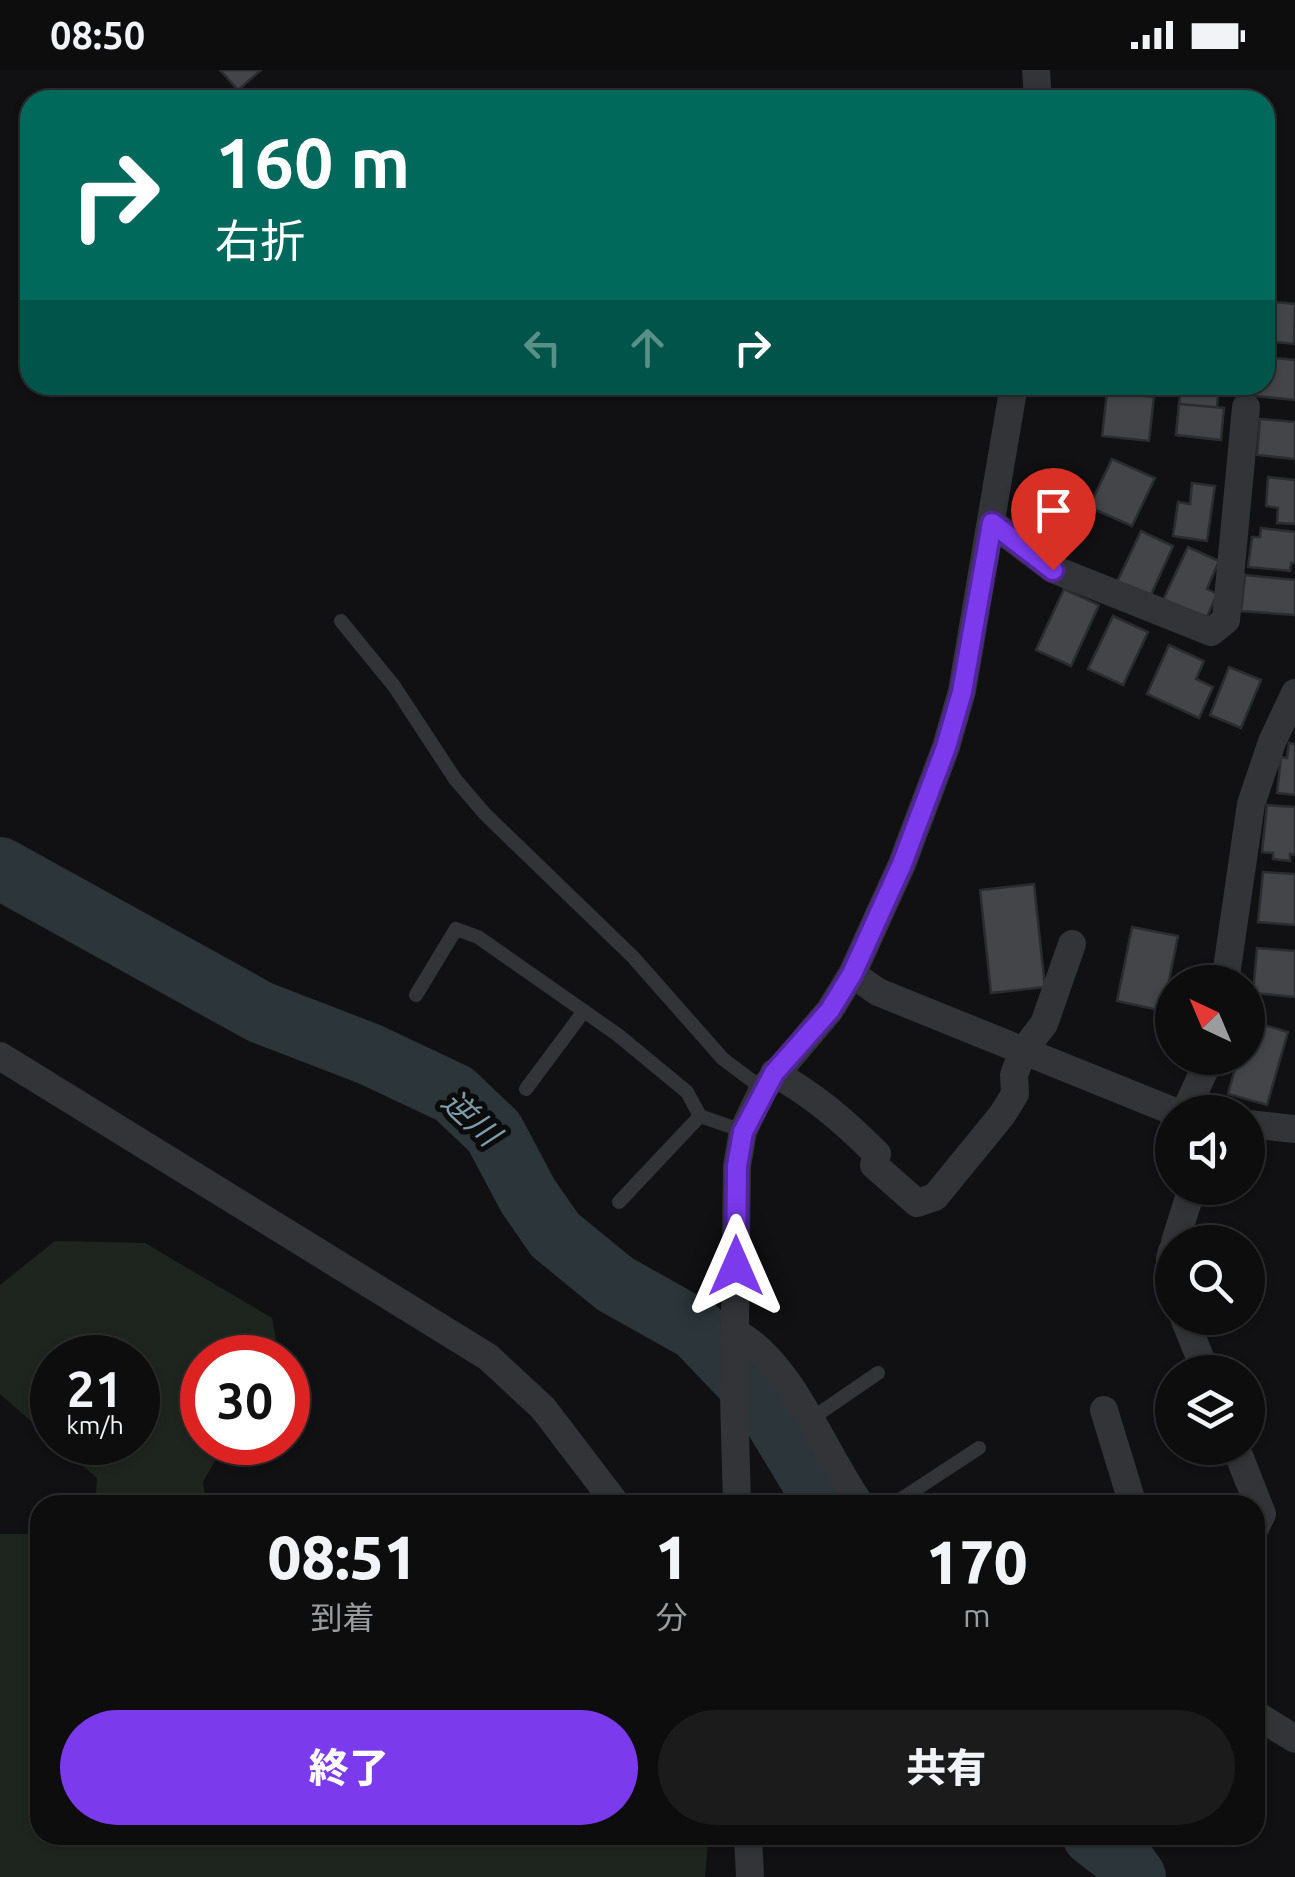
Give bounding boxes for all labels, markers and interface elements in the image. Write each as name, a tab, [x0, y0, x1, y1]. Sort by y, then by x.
text: 08:50	[50, 14, 145, 56]
text: 160 m	[215, 123, 410, 201]
icon: right	[50, 130, 180, 260]
text: 右折	[215, 215, 305, 266]
icon: left	[515, 320, 570, 375]
icon: ahead	[620, 320, 675, 375]
icon: right	[725, 320, 780, 375]
pin	[1011, 468, 1096, 571]
icon: arrive	[1026, 483, 1081, 538]
north arrow	[1155, 965, 1265, 1075]
map controls	[1155, 965, 1265, 1465]
water label: 逆川	[436, 1082, 510, 1154]
button: sound	[1155, 1095, 1265, 1205]
position arrow	[684, 1214, 788, 1318]
button: search	[1155, 1225, 1265, 1335]
speed limit sign: 30	[180, 1335, 310, 1465]
button: layers	[1155, 1355, 1265, 1465]
text: 21	[67, 1360, 123, 1416]
text: km/h	[66, 1411, 124, 1439]
text: 08:51	[267, 1523, 418, 1590]
text: 1	[655, 1523, 689, 1590]
text: 170	[926, 1528, 1028, 1595]
text: m	[963, 1597, 991, 1633]
text: 到着	[310, 1599, 374, 1635]
text: 分	[656, 1599, 688, 1635]
button: 終了	[60, 1710, 638, 1825]
button: 共有	[658, 1710, 1235, 1825]

